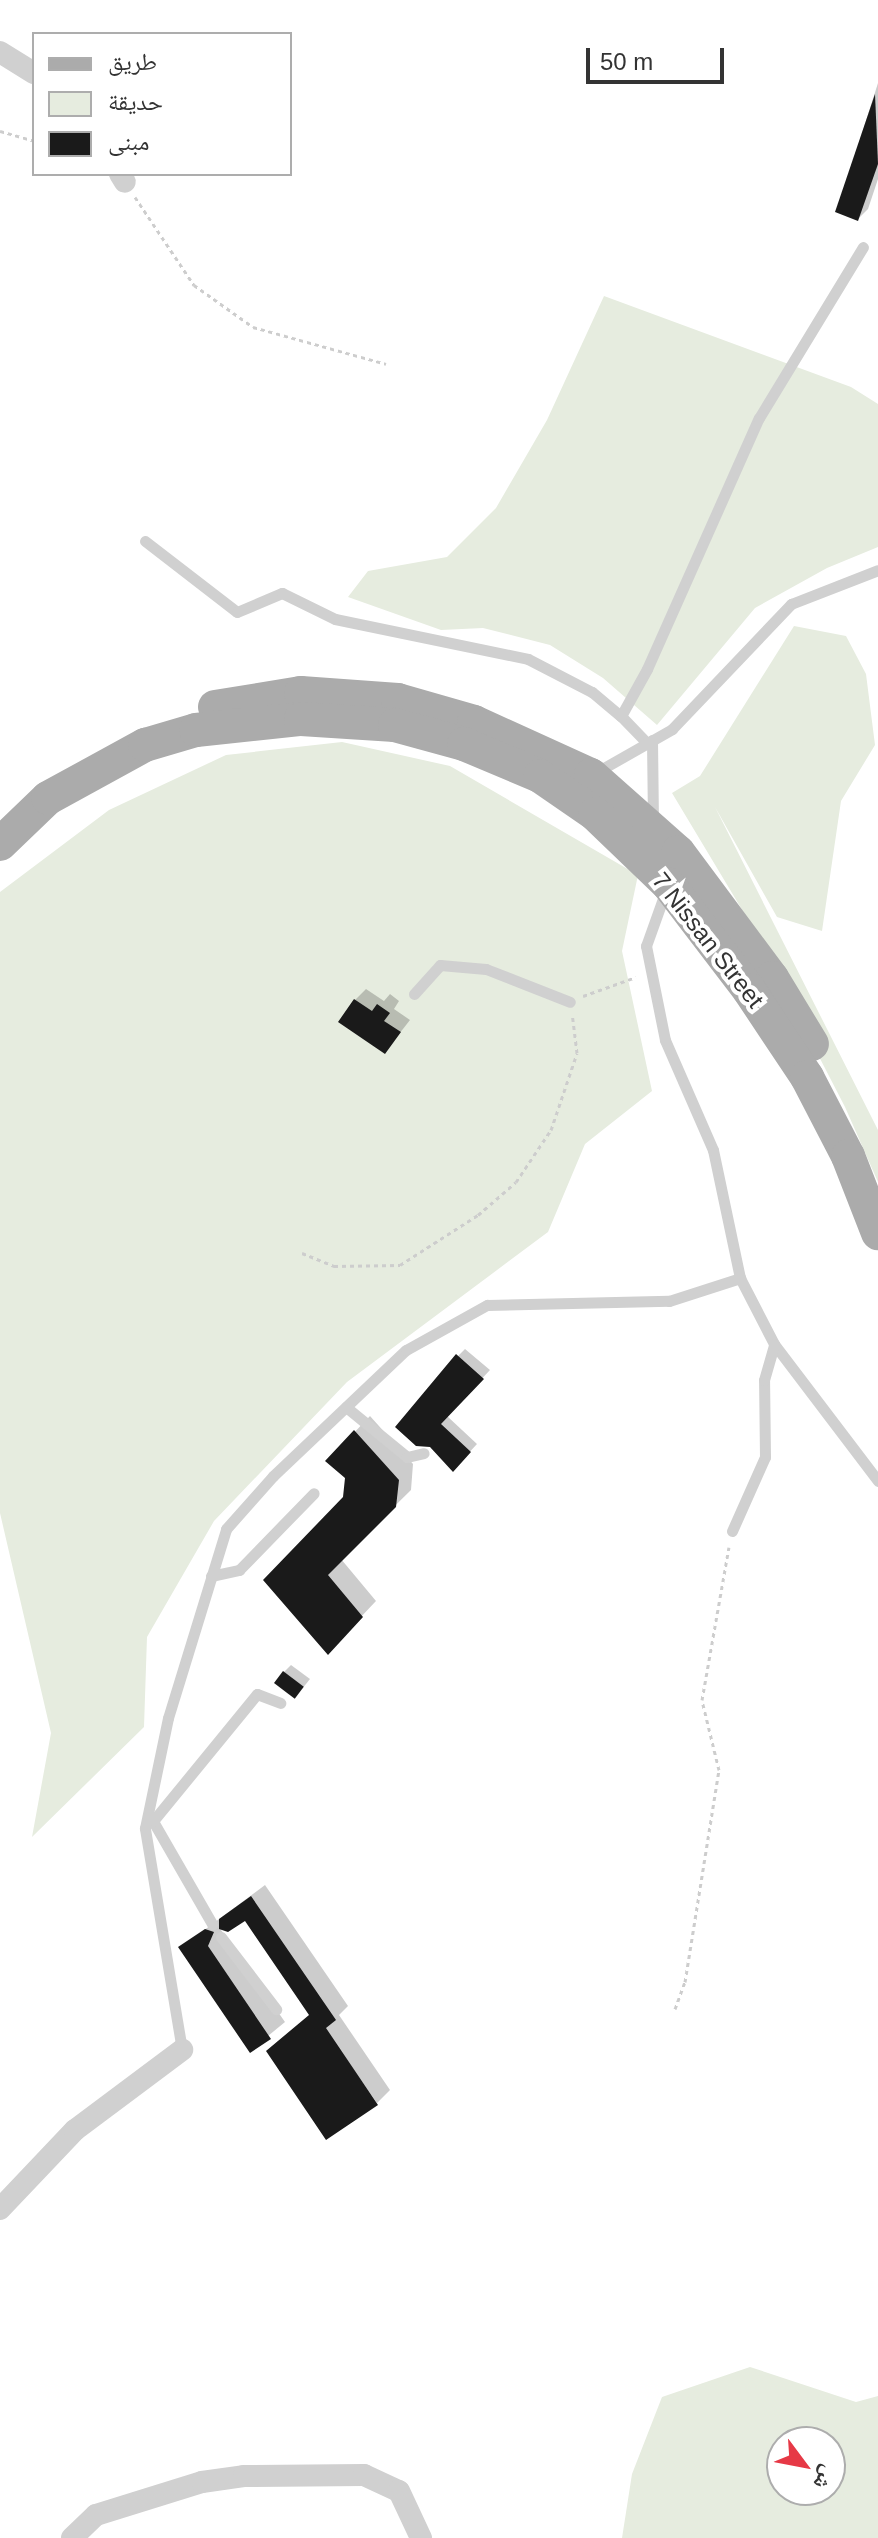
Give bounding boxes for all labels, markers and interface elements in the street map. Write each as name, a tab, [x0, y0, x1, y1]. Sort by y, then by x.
legend	[32, 32, 292, 176]
scale bar	[590, 32, 728, 82]
text: طريق	[108, 48, 157, 75]
text: 50 m	[600, 48, 653, 75]
text: حديقة	[108, 88, 163, 115]
text: مبنى	[108, 128, 149, 155]
street label: 7 Nissan Street	[646, 866, 770, 1014]
north arrow	[766, 2426, 846, 2506]
text: ش	[808, 2461, 842, 2494]

